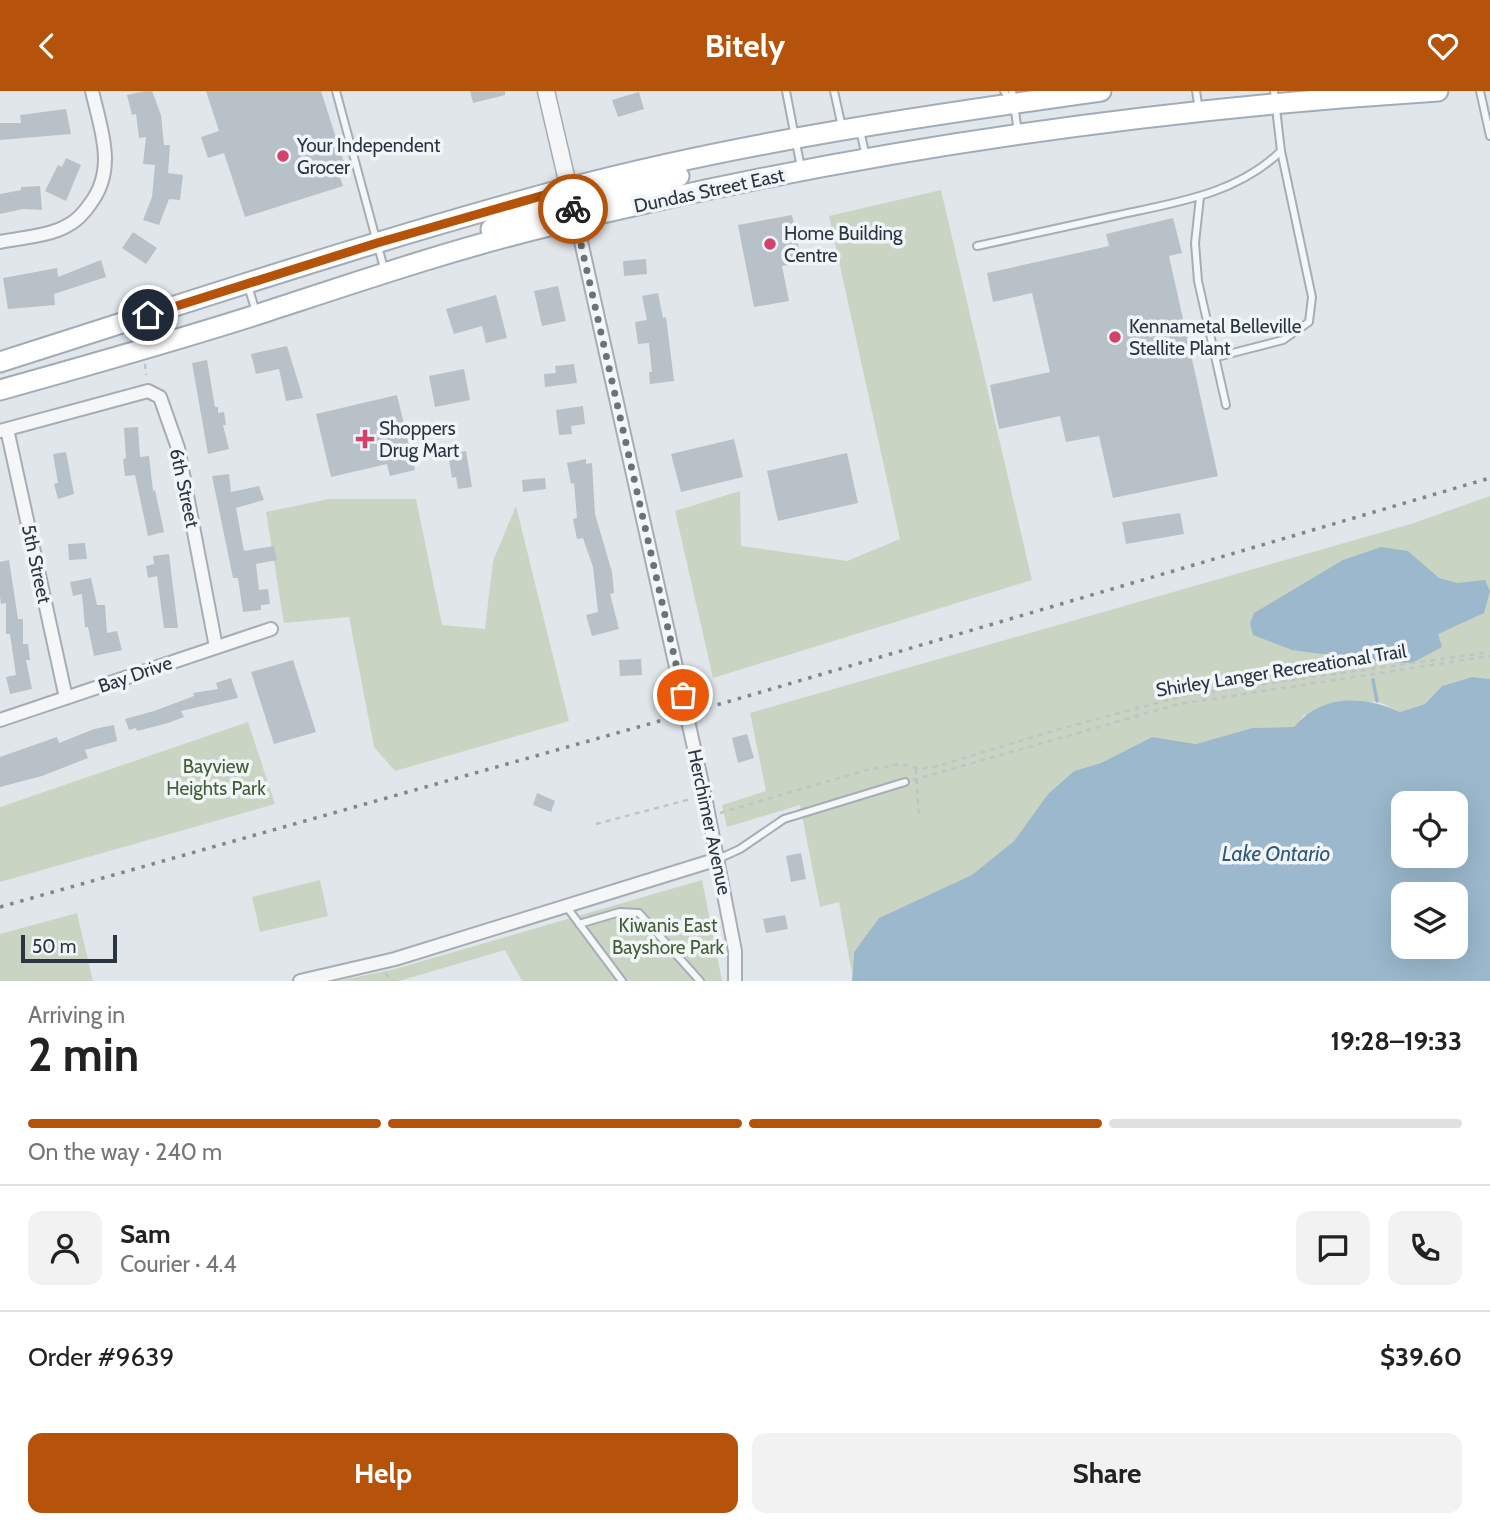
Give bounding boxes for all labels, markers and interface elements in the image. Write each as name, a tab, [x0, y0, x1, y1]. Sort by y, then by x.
text: Bitely	[705, 26, 785, 65]
icon: back	[28, 27, 66, 65]
icon: heart	[1424, 27, 1462, 65]
place label: Your Independent Grocer	[296, 134, 441, 179]
marker: Your Independent Grocer	[275, 148, 291, 164]
street label: Dundas Street East	[632, 163, 787, 218]
courier	[538, 174, 608, 244]
icon: bike	[554, 190, 592, 228]
place label: Home Building Centre	[784, 222, 903, 267]
marker: Home Building Centre	[762, 236, 778, 252]
pin	[118, 285, 178, 345]
icon: home	[129, 296, 167, 334]
place label: Kennametal Belleville Stellite Plant	[1129, 315, 1302, 360]
marker: Kennametal Belleville Stellite Plant	[1107, 329, 1123, 345]
place label: Shoppers Drug Mart	[379, 417, 460, 462]
marker: Shoppers Drug Mart	[357, 431, 373, 447]
street label: 6th Street	[165, 446, 204, 530]
street label: 5th Street	[17, 523, 56, 606]
street label: Shirley Langer Recreational Trail	[1154, 639, 1408, 702]
street label: Bay Drive	[95, 651, 175, 698]
pin	[653, 665, 713, 725]
icon: bag	[664, 676, 702, 714]
street label: Herchimer Avenue	[683, 747, 736, 897]
park label: Bayview Heights Park	[166, 755, 266, 800]
map controls	[1391, 791, 1468, 959]
button: locate	[1391, 791, 1468, 868]
water label: Lake Ontario	[1222, 841, 1330, 866]
button: layers	[1391, 882, 1468, 959]
park label: Kiwanis East Bayshore Park	[612, 914, 725, 959]
scale bar	[21, 932, 117, 964]
text: 50 m	[32, 935, 76, 958]
text: Arriving in	[28, 1001, 125, 1029]
text: 19:28–19:33	[1331, 1025, 1462, 1057]
text: 2 min	[28, 1027, 139, 1083]
text: On the way · 240 m	[28, 1138, 222, 1166]
button: person	[28, 1211, 102, 1285]
button: chat	[1296, 1211, 1370, 1285]
button: phone	[1388, 1211, 1462, 1285]
text: Sam	[120, 1218, 171, 1250]
text: Courier · 4.4	[120, 1250, 237, 1278]
text: Order #9639	[28, 1341, 174, 1373]
text: $39.60	[1380, 1341, 1462, 1373]
button: Help	[28, 1433, 738, 1513]
button: Share	[752, 1433, 1462, 1513]

